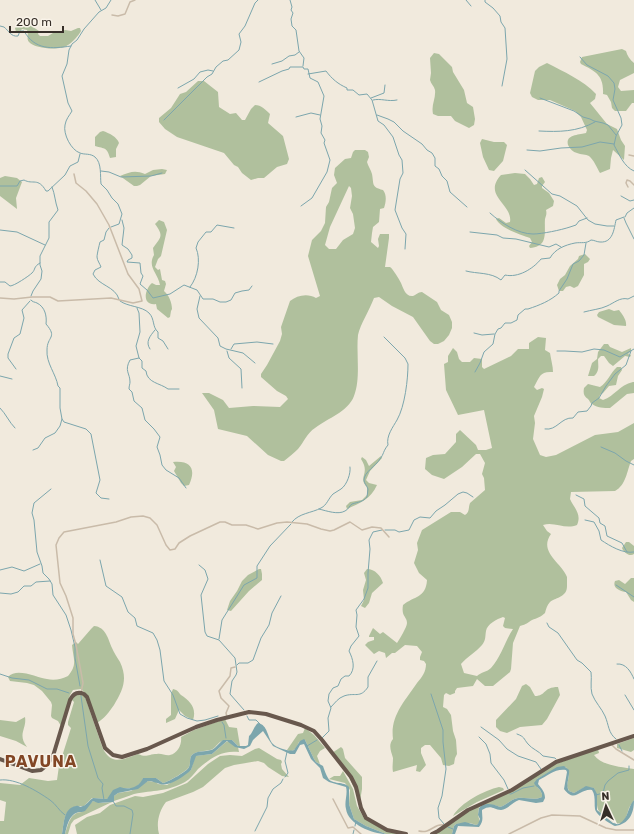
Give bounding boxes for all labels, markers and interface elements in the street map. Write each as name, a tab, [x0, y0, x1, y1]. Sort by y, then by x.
scale bar	[10, 8, 63, 34]
text: 200 m	[16, 15, 52, 29]
district label: PAVUNA	[5, 752, 77, 771]
north arrow	[586, 786, 626, 826]
text: N	[601, 790, 610, 803]

